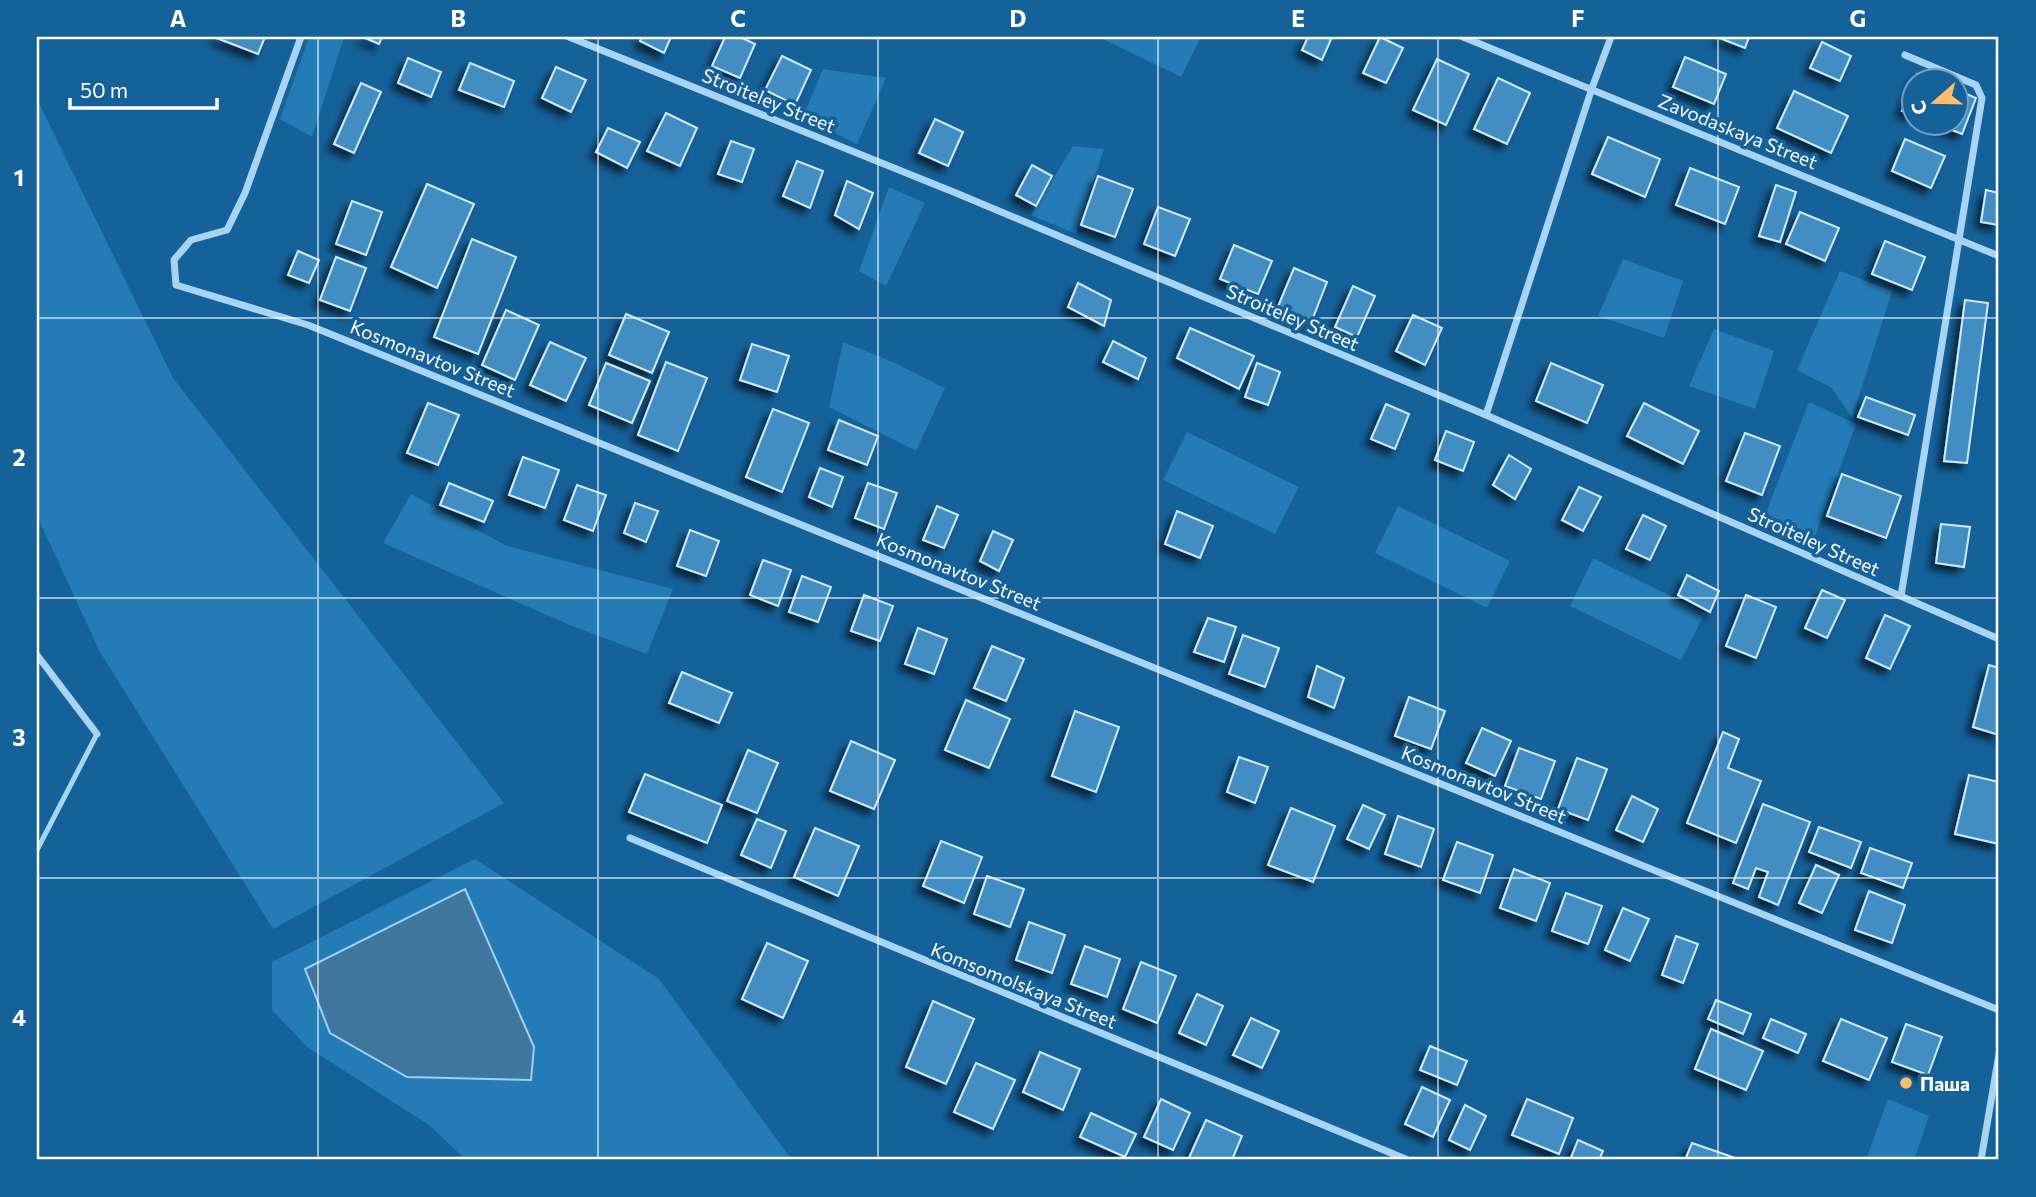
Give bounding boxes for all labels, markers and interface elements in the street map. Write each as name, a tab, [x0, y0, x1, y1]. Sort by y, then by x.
text: A	[170, 4, 187, 32]
text: B	[450, 4, 466, 32]
text: C	[730, 4, 746, 32]
text: D	[1010, 4, 1027, 32]
text: E	[1291, 4, 1305, 32]
text: F	[1571, 4, 1585, 32]
text: G	[1850, 4, 1866, 32]
street label: Stroiteley Street	[699, 63, 839, 137]
scale bar	[70, 66, 217, 110]
north arrow	[1899, 66, 1969, 136]
text: 50 m	[80, 77, 128, 102]
street label: Zavodaskaya Street	[1655, 89, 1821, 174]
text: С	[1906, 98, 1932, 118]
text: 1	[14, 163, 24, 191]
street label: Stroiteley Street	[1223, 279, 1363, 355]
street label: Kosmonavtov Street	[347, 314, 519, 402]
text: 2	[12, 443, 26, 471]
street label: Stroiteley Street	[1745, 502, 1884, 580]
street label: Kosmonavtov Street	[873, 527, 1045, 615]
text: 3	[12, 723, 26, 751]
street label: Kosmonavtov Street	[1398, 740, 1570, 828]
street label: Komsomolskaya Street	[928, 937, 1120, 1033]
text: 4	[12, 1003, 26, 1031]
place label: Паша	[1920, 1072, 1970, 1095]
marker: Паша	[1898, 1075, 1914, 1091]

